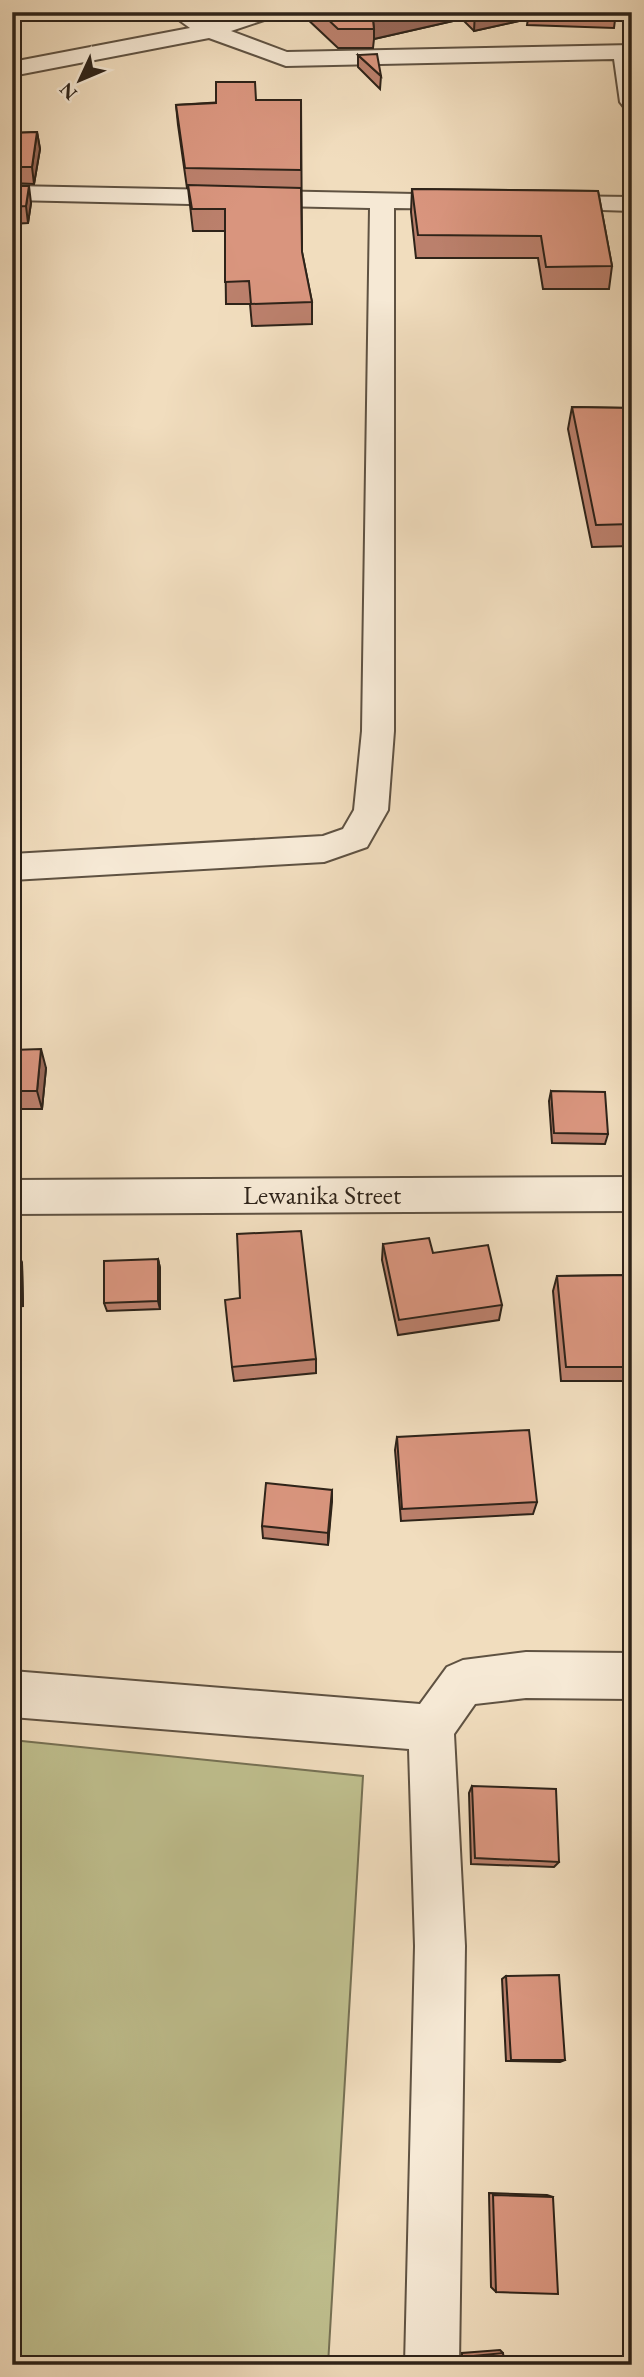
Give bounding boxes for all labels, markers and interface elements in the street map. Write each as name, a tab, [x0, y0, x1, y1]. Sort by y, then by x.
north arrow	[46, 46, 116, 116]
text: N	[53, 77, 82, 106]
street label: Lewanika Street	[243, 1178, 401, 1212]

